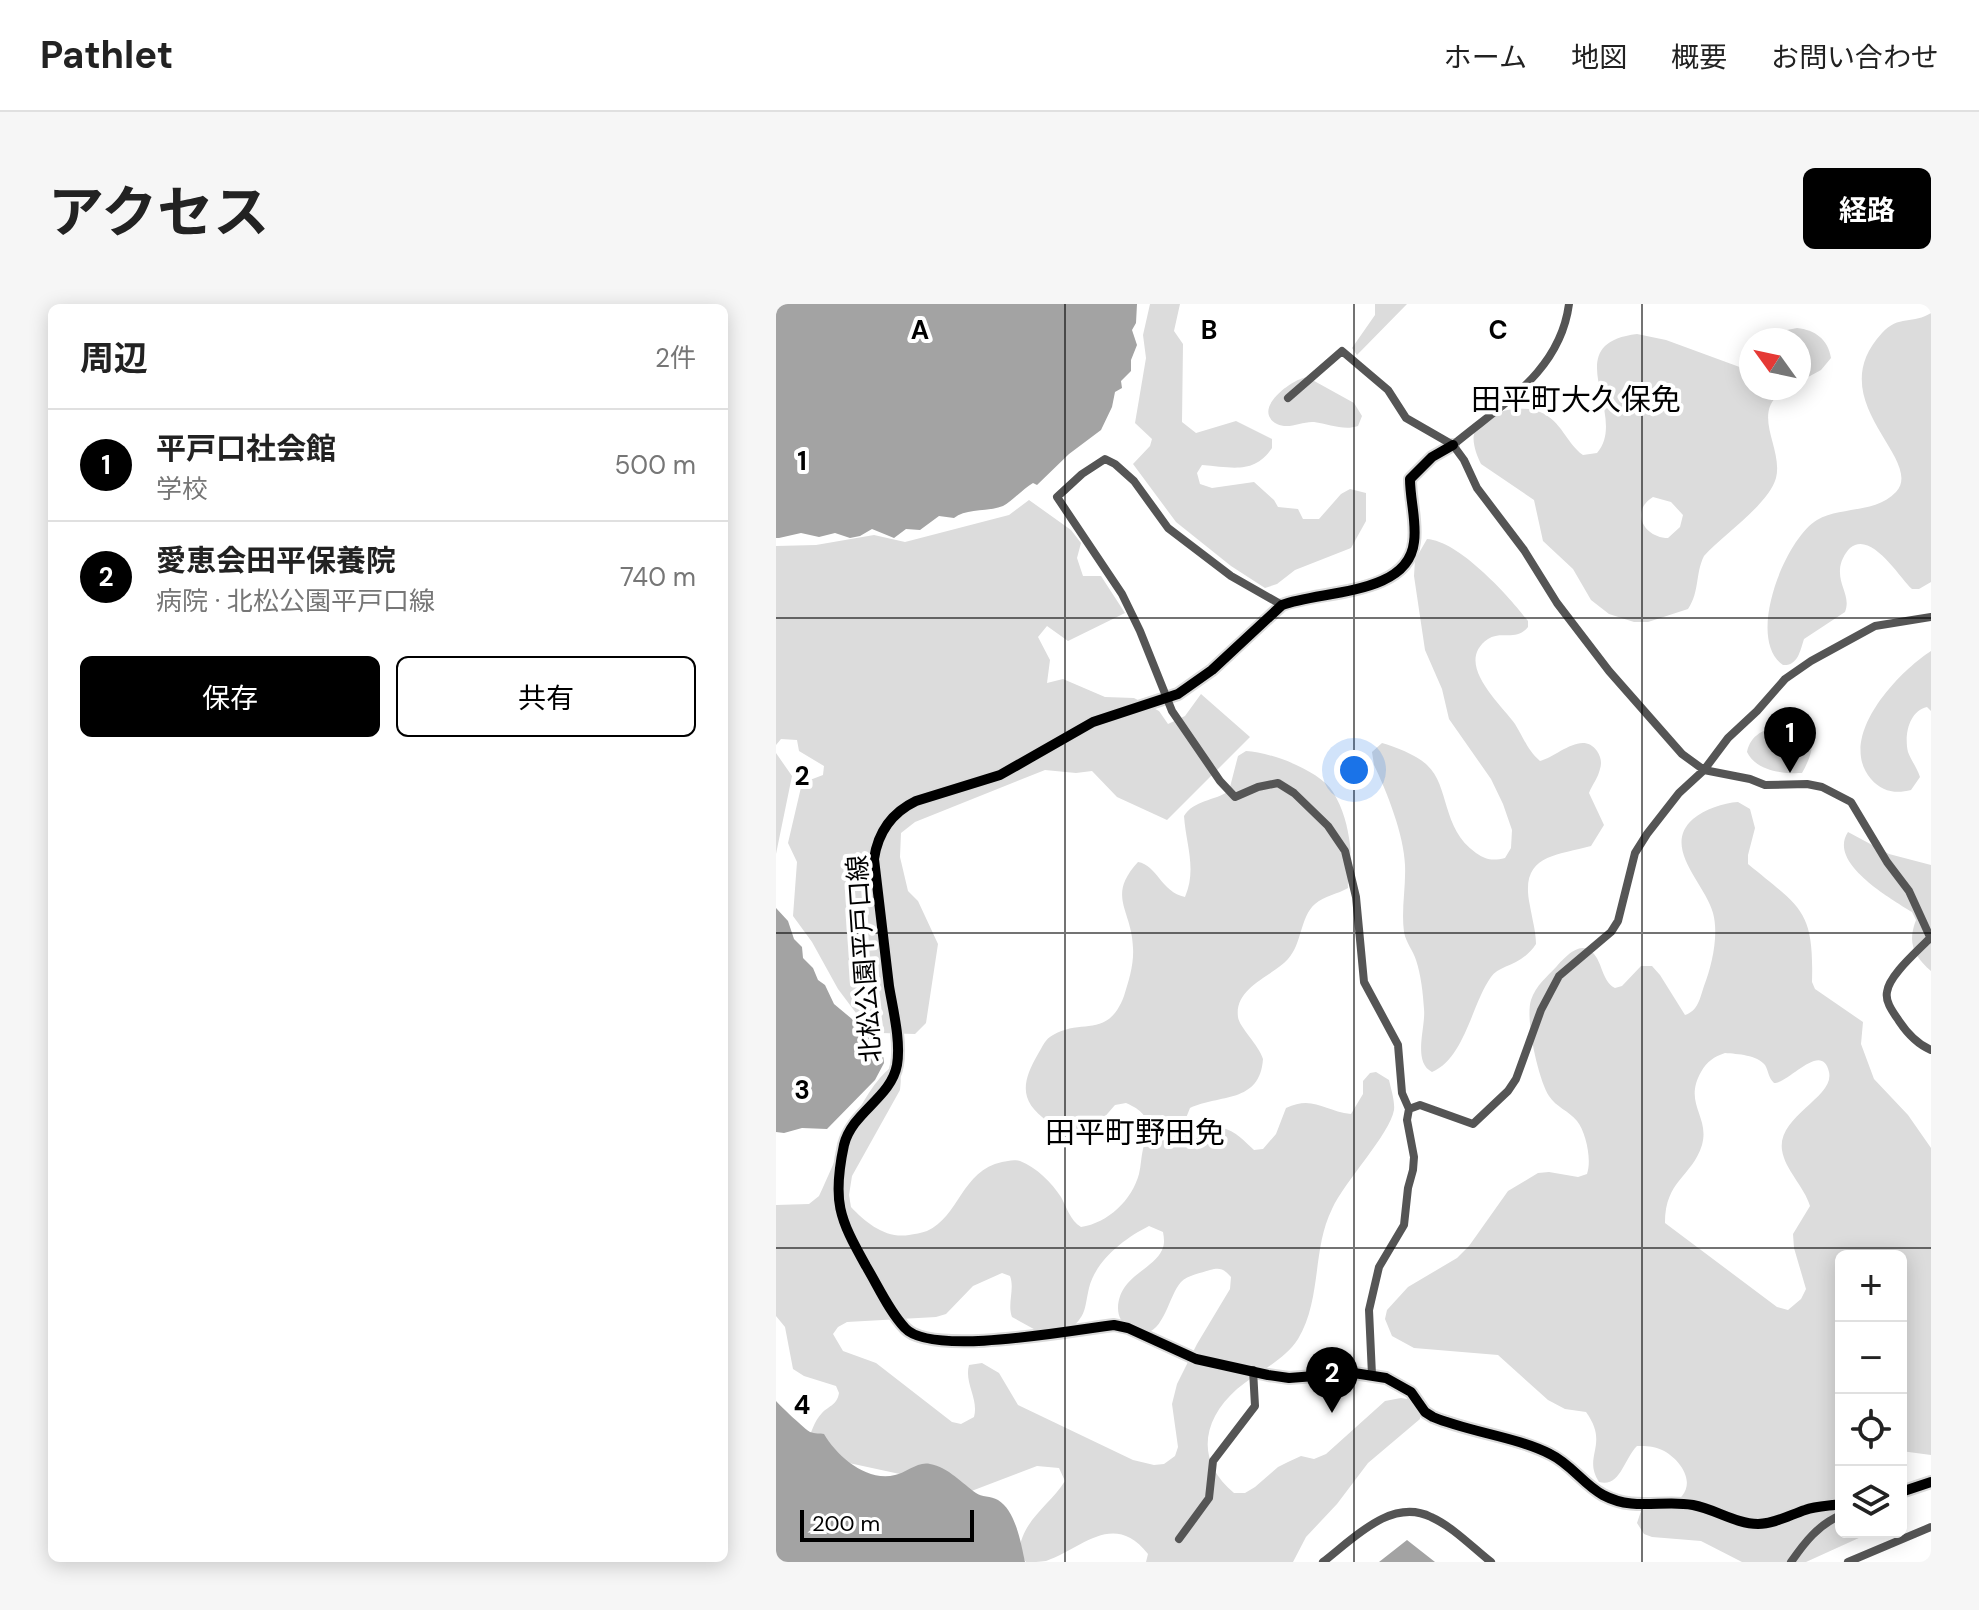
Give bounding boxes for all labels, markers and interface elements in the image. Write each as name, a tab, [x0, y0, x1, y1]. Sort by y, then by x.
text: Pathlet	[40, 30, 173, 80]
text: ホーム	[1444, 39, 1527, 76]
text: 地図	[1571, 39, 1627, 76]
text: 概要	[1671, 39, 1727, 76]
text: お問い合わせ	[1771, 39, 1939, 76]
button: 経路	[1803, 168, 1931, 249]
text: アクセス	[48, 176, 269, 249]
text: A	[911, 313, 929, 347]
text: B	[1201, 313, 1217, 347]
text: C	[1488, 313, 1508, 347]
north arrow	[1739, 328, 1811, 400]
text: 周辺	[80, 336, 148, 381]
text: 2件	[655, 341, 696, 375]
district label: 田平町大久保免	[1471, 380, 1681, 419]
text: 平戸口社会館	[156, 429, 336, 468]
text: 1	[797, 444, 807, 478]
text: 1	[101, 448, 111, 482]
text: 500 m	[614, 448, 696, 482]
text: 学校	[156, 472, 208, 506]
text: 愛恵会田平保養院	[156, 541, 396, 580]
text: 2	[98, 560, 114, 594]
text: 740 m	[620, 560, 696, 594]
text: 病院 · 北松公園平戸口線	[156, 584, 435, 618]
button: 保存	[80, 656, 380, 737]
button: 共有	[396, 656, 696, 737]
pin: 1	[1764, 707, 1816, 773]
your location	[1334, 750, 1374, 790]
text: 2	[794, 759, 810, 793]
street label: 北松公園平戸口線	[840, 854, 888, 1064]
text: 3	[794, 1073, 810, 1107]
district label: 田平町野田免	[1045, 1113, 1225, 1152]
map controls	[1835, 1250, 1907, 1538]
button: +	[1835, 1250, 1907, 1322]
button: −	[1835, 1322, 1907, 1394]
pin: 2	[1306, 1347, 1358, 1413]
text: 4	[794, 1388, 810, 1422]
button: locate	[1835, 1394, 1907, 1466]
button: layers	[1835, 1466, 1907, 1538]
scale bar	[800, 1506, 974, 1542]
text: 200 m	[812, 1509, 880, 1538]

